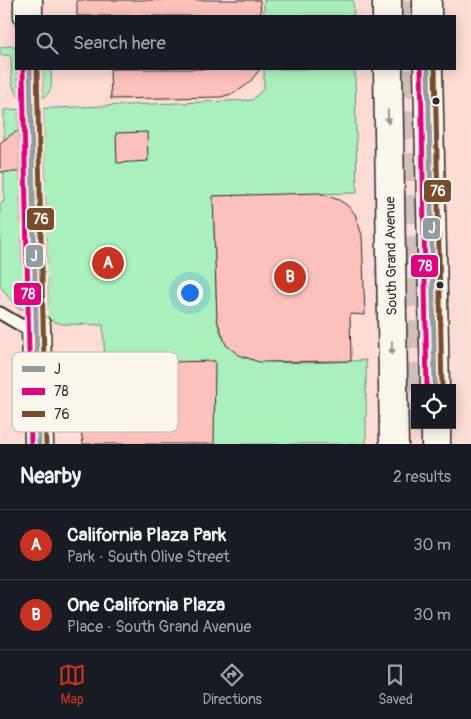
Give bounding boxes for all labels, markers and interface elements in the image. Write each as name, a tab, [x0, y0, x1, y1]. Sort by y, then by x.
search box	[15, 15, 456, 70]
icon: search	[33, 29, 61, 57]
text: Search here	[73, 31, 166, 55]
unlabelled marker	[431, 96, 441, 106]
one-way arrow	[384, 110, 392, 126]
line badge: 76	[423, 179, 452, 203]
text: 76	[430, 183, 446, 200]
street label: South Grand Avenue	[381, 196, 401, 316]
line badge: 76	[26, 207, 55, 231]
text: 76	[33, 211, 49, 228]
line badge: J	[422, 217, 441, 240]
text: J	[429, 220, 436, 237]
line badge: J	[25, 244, 44, 268]
pin: A	[92, 244, 124, 282]
text: J	[31, 248, 38, 265]
line badge: 78	[410, 254, 439, 278]
pin: B	[274, 258, 306, 296]
text: 78	[418, 258, 432, 275]
your location	[177, 280, 203, 306]
unlabelled marker	[435, 280, 445, 290]
line badge: 78	[13, 282, 42, 306]
text: 78	[21, 286, 35, 303]
one-way arrow	[388, 340, 396, 356]
legend	[12, 352, 178, 432]
text: J	[54, 361, 61, 378]
text: 78	[54, 383, 68, 400]
map controls	[411, 384, 456, 429]
button: locate	[411, 384, 456, 429]
text: 76	[54, 406, 70, 423]
text: Nearby	[20, 463, 81, 490]
text: 2 results	[393, 467, 451, 487]
text: California Plaza Park	[67, 523, 226, 547]
text: A	[31, 535, 41, 555]
text: 30 m	[413, 535, 451, 555]
text: Park · South Olive Street	[67, 547, 230, 567]
text: One California Plaza	[67, 593, 225, 617]
text: B	[31, 605, 41, 625]
text: 30 m	[413, 605, 451, 625]
text: Place · South Grand Avenue	[67, 617, 251, 637]
tab: Map	[58, 661, 86, 708]
tab: Directions	[202, 661, 262, 708]
tab: Saved	[378, 661, 413, 708]

